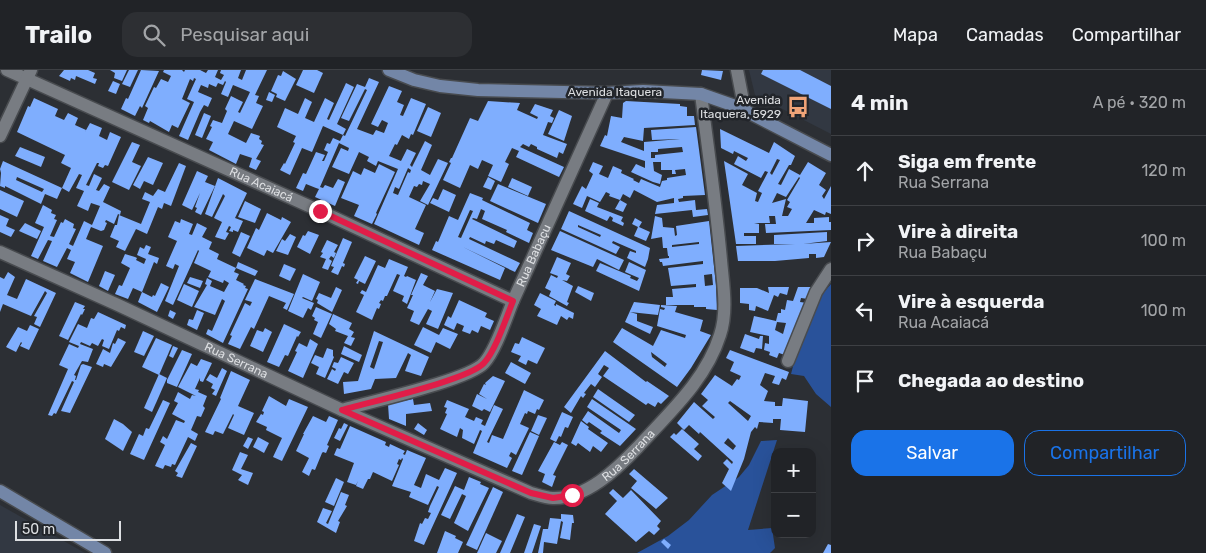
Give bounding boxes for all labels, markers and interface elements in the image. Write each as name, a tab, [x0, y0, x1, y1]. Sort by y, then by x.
search box	[122, 12, 472, 57]
text: Trailo	[25, 21, 92, 49]
icon: search	[140, 21, 168, 49]
text: Pesquisar aqui	[180, 23, 309, 46]
text: Mapa	[893, 24, 938, 46]
text: Camadas	[966, 24, 1044, 46]
text: Compartilhar	[1072, 24, 1181, 46]
street label: Avenida Itaquera	[568, 85, 662, 99]
text: 4 min	[851, 90, 909, 115]
place label: Avenida Itaquera, 5929	[700, 93, 781, 121]
text: A pé · 320 m	[1093, 93, 1186, 112]
bus stop icon: Avenida Itaquera, 5929	[785, 94, 811, 120]
text: Siga em frente	[898, 150, 1036, 173]
icon: ahead	[851, 157, 879, 185]
text: 120 m	[1141, 161, 1186, 180]
street label: Rua Acaiacá	[227, 164, 295, 205]
text: Rua Serrana	[898, 173, 989, 192]
route end	[309, 200, 332, 223]
text: Vire à direita	[898, 220, 1018, 243]
street label: Rua Babaçu	[513, 222, 554, 289]
icon: right	[851, 227, 879, 255]
text: 100 m	[1141, 231, 1186, 250]
text: Rua Babaçu	[898, 243, 987, 262]
text: Vire à esquerda	[898, 290, 1045, 313]
icon: left	[851, 297, 879, 325]
text: 100 m	[1141, 301, 1186, 320]
text: Rua Acaiacá	[898, 313, 989, 332]
street label: Rua Serrana	[202, 340, 270, 381]
icon: arrive	[851, 367, 879, 395]
text: Chegada ao destino	[898, 369, 1084, 392]
street label: Rua Serrana	[599, 427, 658, 484]
button: Salvar	[851, 430, 1014, 476]
button: Compartilhar	[1024, 430, 1186, 476]
map controls	[771, 448, 816, 538]
button: +	[771, 448, 816, 493]
route start	[561, 484, 584, 507]
button: −	[771, 493, 816, 538]
scale bar	[15, 518, 121, 541]
text: 50 m	[22, 521, 55, 538]

